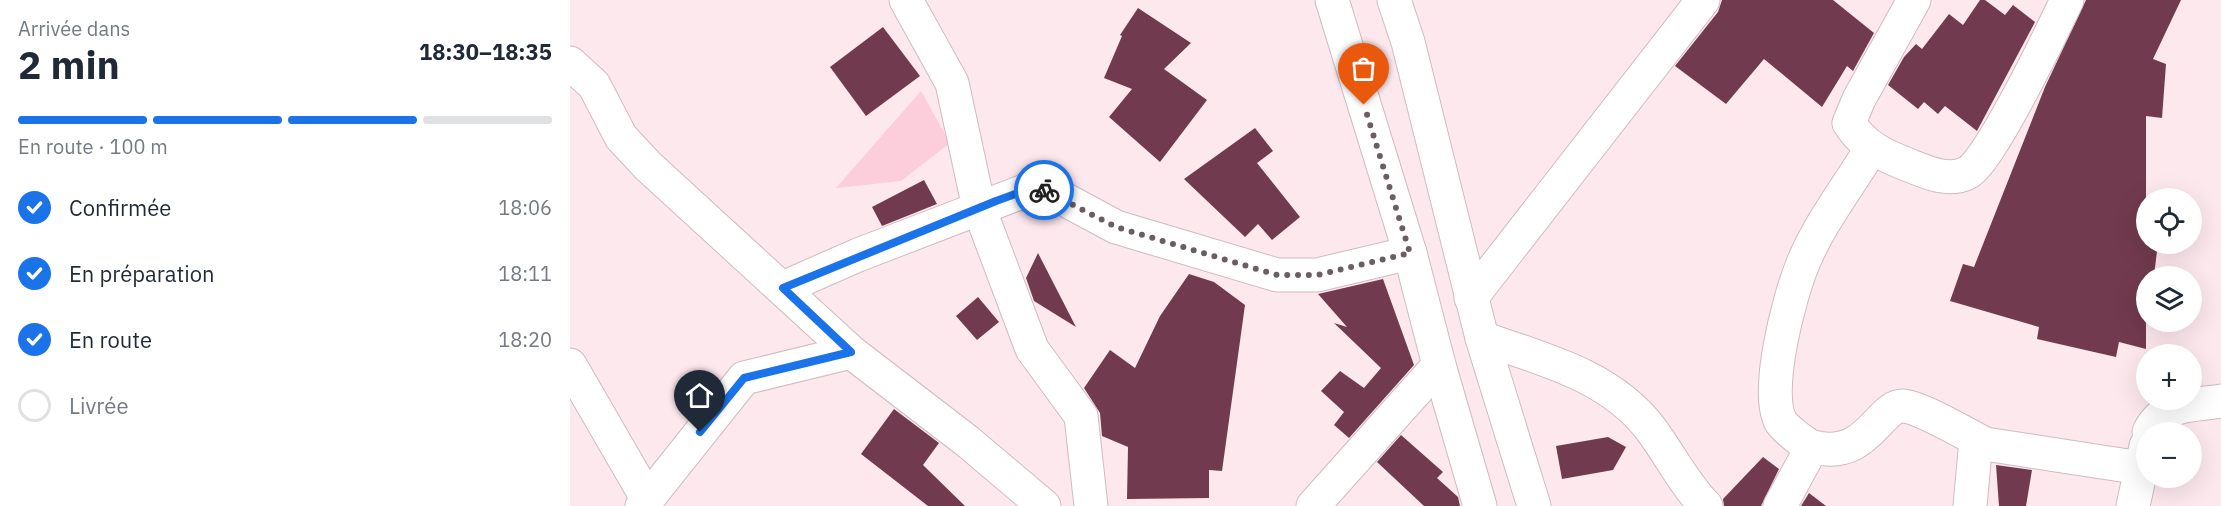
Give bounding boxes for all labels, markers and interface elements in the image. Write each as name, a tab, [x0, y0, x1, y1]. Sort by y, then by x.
text: Arrivée dans	[18, 15, 130, 42]
text: 18:30–18:35	[419, 37, 552, 66]
text: 2 min	[18, 39, 120, 90]
pin	[1338, 43, 1389, 105]
icon: bag	[1347, 52, 1380, 85]
text: En route · 100 m	[18, 133, 168, 160]
courier	[1014, 160, 1074, 220]
icon: bike	[1028, 174, 1061, 207]
map controls	[2136, 188, 2202, 488]
button: locate	[2136, 188, 2202, 254]
icon: check	[18, 191, 51, 224]
text: Confirmée	[69, 193, 171, 222]
text: 18:06	[498, 194, 552, 221]
icon: check	[18, 257, 51, 290]
text: En préparation	[69, 259, 215, 288]
text: 18:11	[498, 260, 552, 287]
button: layers	[2136, 266, 2202, 332]
icon: check	[18, 323, 51, 356]
text: En route	[69, 325, 152, 354]
text: 18:20	[498, 326, 552, 353]
button: +	[2136, 344, 2202, 410]
pin	[674, 370, 725, 432]
icon: home	[683, 379, 716, 412]
text: Livrée	[69, 391, 128, 420]
button: −	[2136, 422, 2202, 488]

